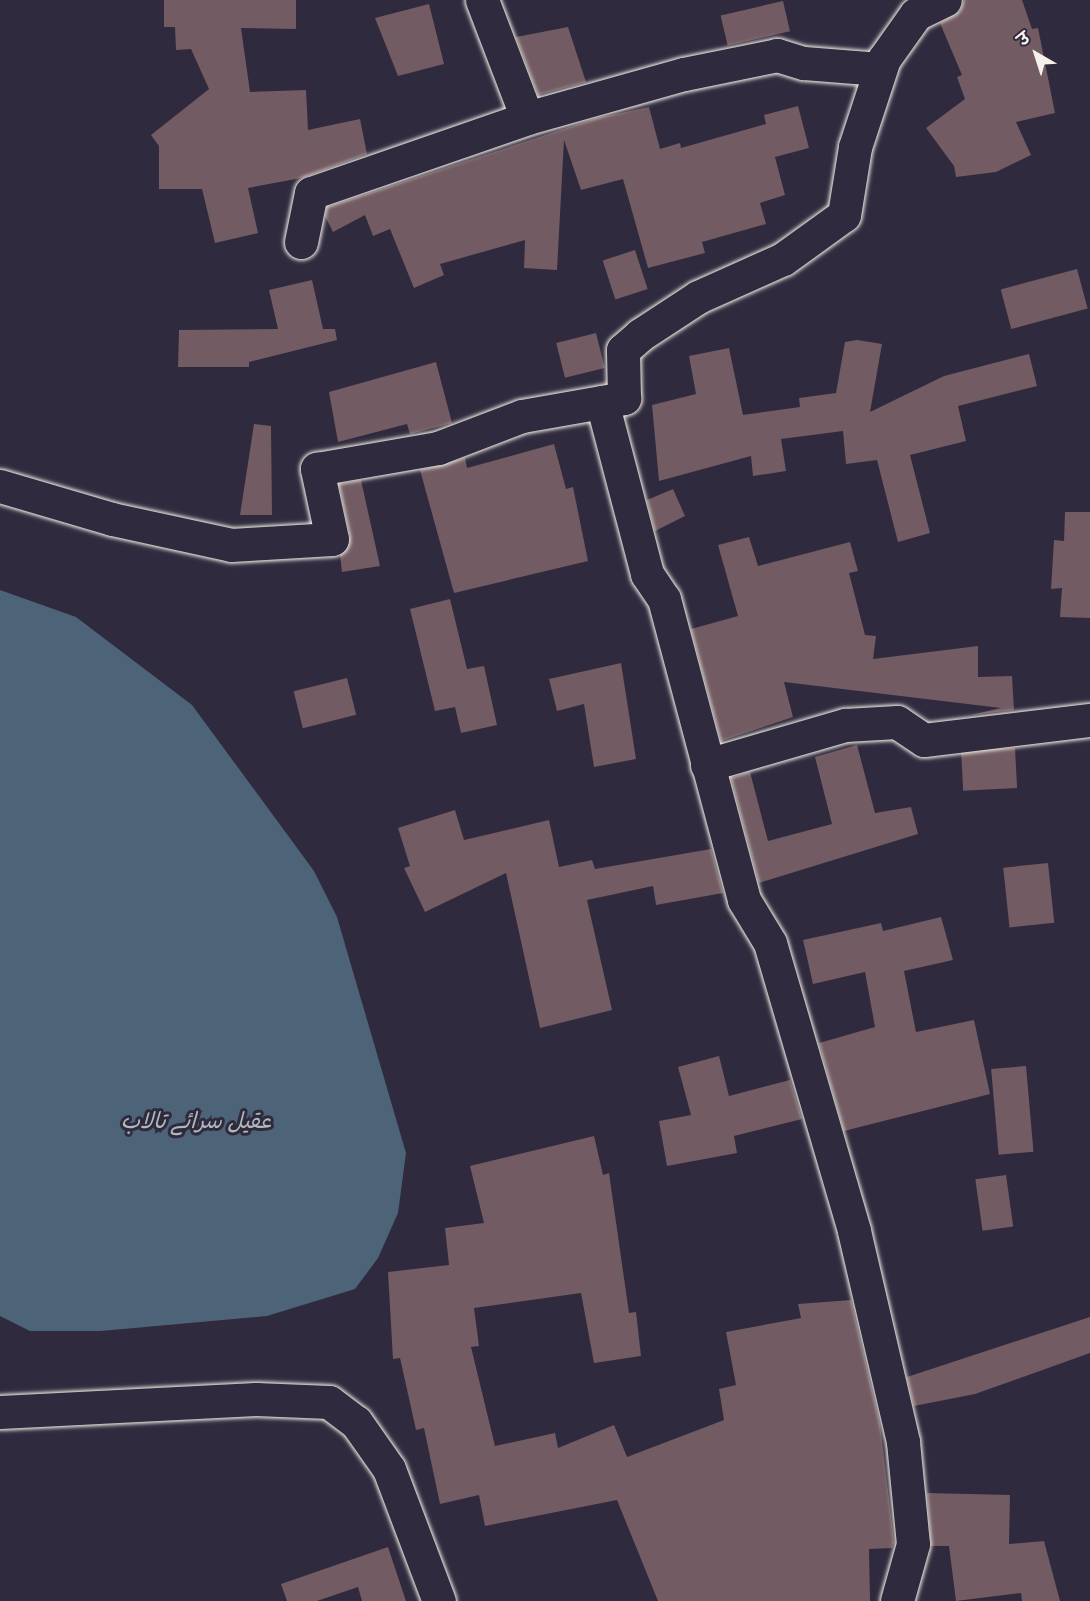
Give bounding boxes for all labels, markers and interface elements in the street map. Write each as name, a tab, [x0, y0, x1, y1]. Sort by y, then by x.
north arrow	[1006, 24, 1066, 84]
text: उ	[1013, 27, 1036, 53]
water label: عقیل سرائے تالاب	[121, 1111, 271, 1137]

